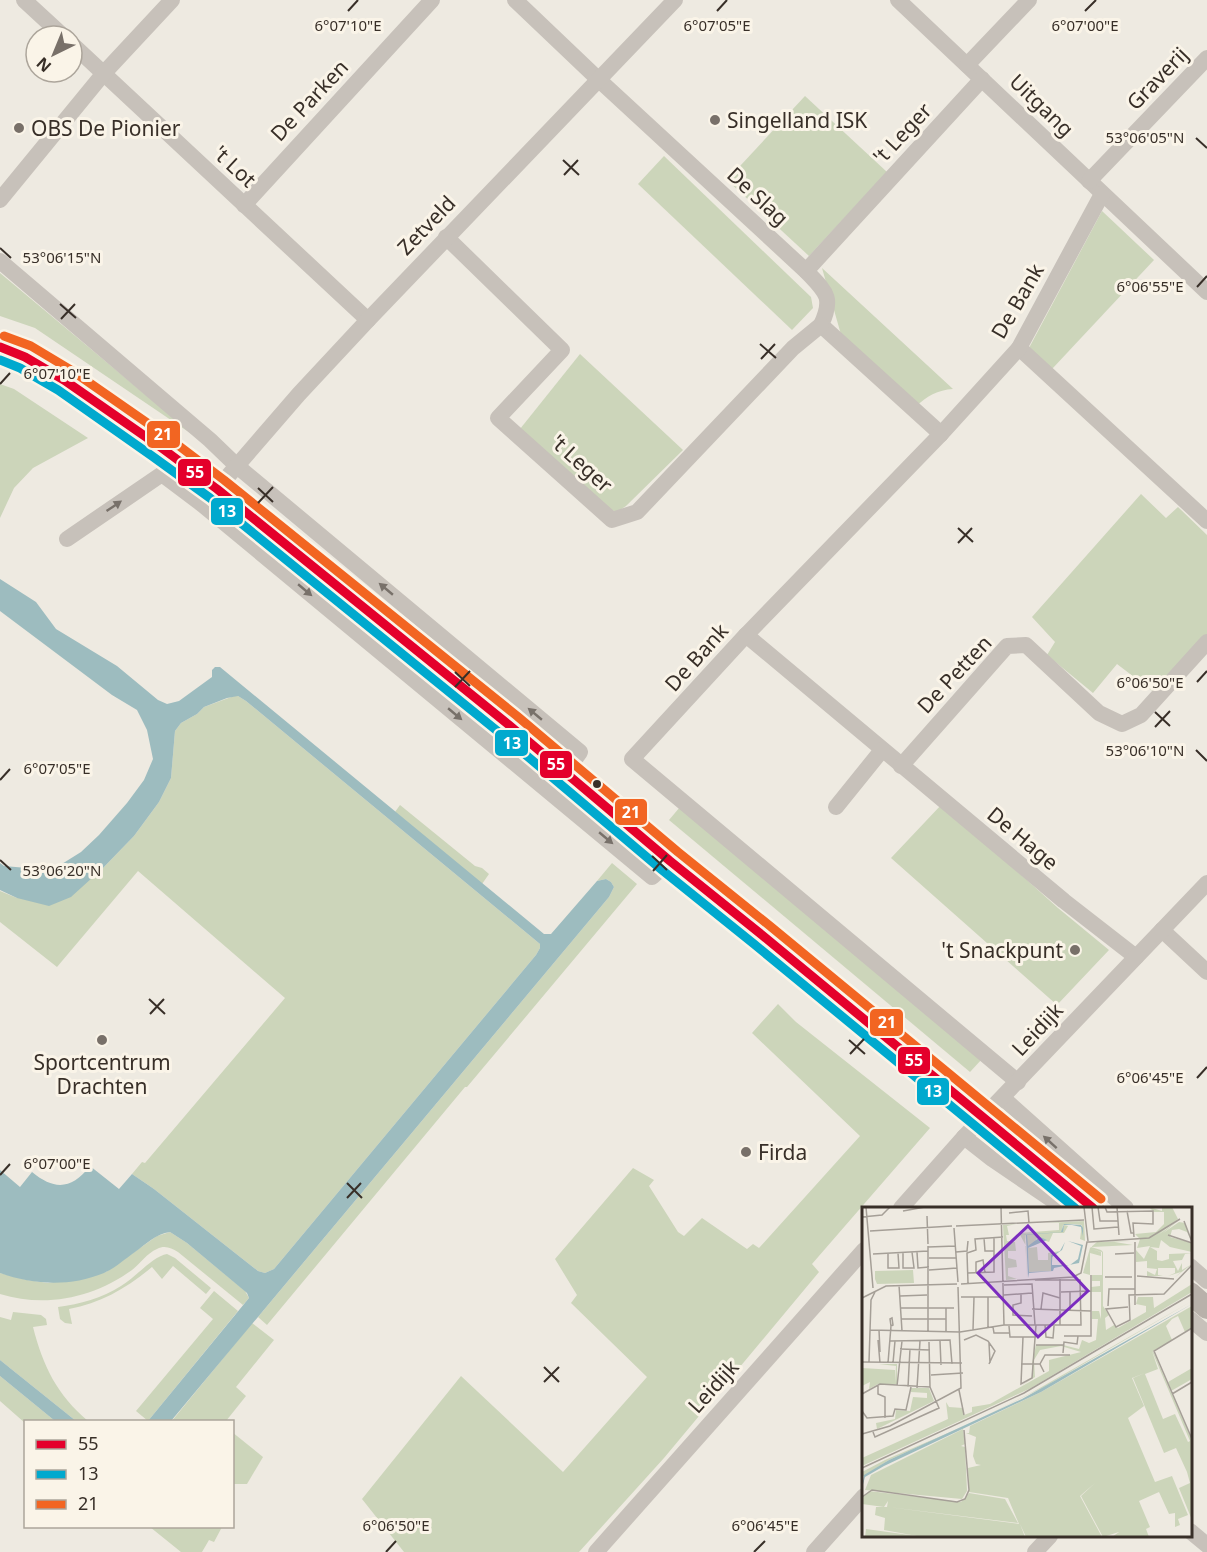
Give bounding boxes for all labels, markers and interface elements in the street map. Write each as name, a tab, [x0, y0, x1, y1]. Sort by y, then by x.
text: 6°07'10"E	[314, 15, 382, 35]
text: 6°07'05"E	[683, 15, 751, 35]
text: 6°07'00"E	[1051, 15, 1119, 35]
north arrow	[24, 24, 84, 84]
street label: Graverij	[1120, 40, 1194, 116]
text: N	[32, 52, 56, 77]
street label: De Parken	[264, 53, 354, 147]
street label: Uitgang	[1004, 68, 1080, 142]
street label: 't Leger	[867, 96, 938, 170]
place label: Singelland ISK	[727, 106, 867, 134]
marker: Singelland ISK	[708, 113, 722, 127]
place label: OBS De Pionier	[31, 114, 181, 142]
marker: OBS De Pionier	[12, 121, 26, 135]
text: 53°06'05"N	[1106, 127, 1184, 147]
street label: 't Lot	[208, 139, 263, 193]
street label: De Slag	[721, 160, 795, 232]
street label: Zetveld	[391, 189, 461, 261]
text: 53°06'15"N	[23, 247, 101, 267]
street label: De Bank	[984, 258, 1050, 344]
text: 6°06'55"E	[1116, 276, 1184, 296]
text: 6°07'10"E	[23, 363, 91, 383]
line badge: 21	[146, 420, 181, 449]
text: 21	[154, 423, 172, 445]
street label: 't Leger	[545, 428, 619, 498]
line badge: 55	[177, 458, 212, 487]
text: 55	[186, 461, 204, 483]
line badge: 13	[210, 497, 244, 526]
text: 13	[218, 500, 236, 522]
one-way arrow	[106, 501, 122, 512]
one-way arrow	[297, 583, 312, 596]
one-way arrow	[378, 584, 393, 596]
street label: De Bank	[658, 616, 734, 697]
street label: De Petten	[911, 629, 997, 719]
text: 6°06'50"E	[1116, 672, 1184, 692]
one-way arrow	[447, 707, 462, 720]
one-way arrow	[528, 708, 543, 721]
line badge: 13	[494, 729, 529, 757]
text: 13	[503, 732, 521, 754]
text: 53°06'10"N	[1106, 740, 1184, 760]
line badge: 55	[539, 750, 573, 779]
text: 55	[547, 753, 565, 775]
text: 6°07'05"E	[23, 758, 91, 778]
unlabelled marker	[591, 778, 603, 790]
line badge: 21	[614, 798, 648, 826]
street label: De Hage	[982, 800, 1064, 876]
text: 21	[622, 801, 640, 823]
one-way arrow	[598, 832, 613, 844]
text: 53°06'20"N	[23, 860, 101, 880]
place label: 't Snackpunt	[941, 936, 1063, 964]
marker: 't Snackpunt	[1068, 943, 1082, 957]
street label: Leidijk	[1005, 996, 1069, 1062]
line badge: 21	[869, 1008, 904, 1037]
text: 21	[878, 1011, 896, 1033]
marker: Sportcentrum Drachten	[95, 1033, 109, 1047]
line badge: 55	[897, 1046, 931, 1075]
place label: Sportcentrum Drachten	[33, 1048, 171, 1100]
text: 55	[905, 1049, 923, 1071]
text: 6°06'45"E	[1116, 1067, 1184, 1087]
line badge: 13	[916, 1077, 950, 1106]
text: 13	[924, 1080, 942, 1102]
one-way arrow	[1043, 1135, 1058, 1149]
place label: Firda	[758, 1138, 807, 1166]
marker: Firda	[739, 1145, 753, 1159]
text: 6°07'00"E	[23, 1153, 91, 1173]
inset map	[862, 1207, 1192, 1537]
street label: Leidijk	[681, 1353, 745, 1419]
legend	[24, 1420, 234, 1528]
text: 55	[78, 1431, 99, 1455]
text: 13	[78, 1461, 99, 1485]
text: 21	[78, 1491, 99, 1515]
text: 6°06'50"E	[362, 1515, 430, 1535]
text: 6°06'45"E	[731, 1515, 799, 1535]

